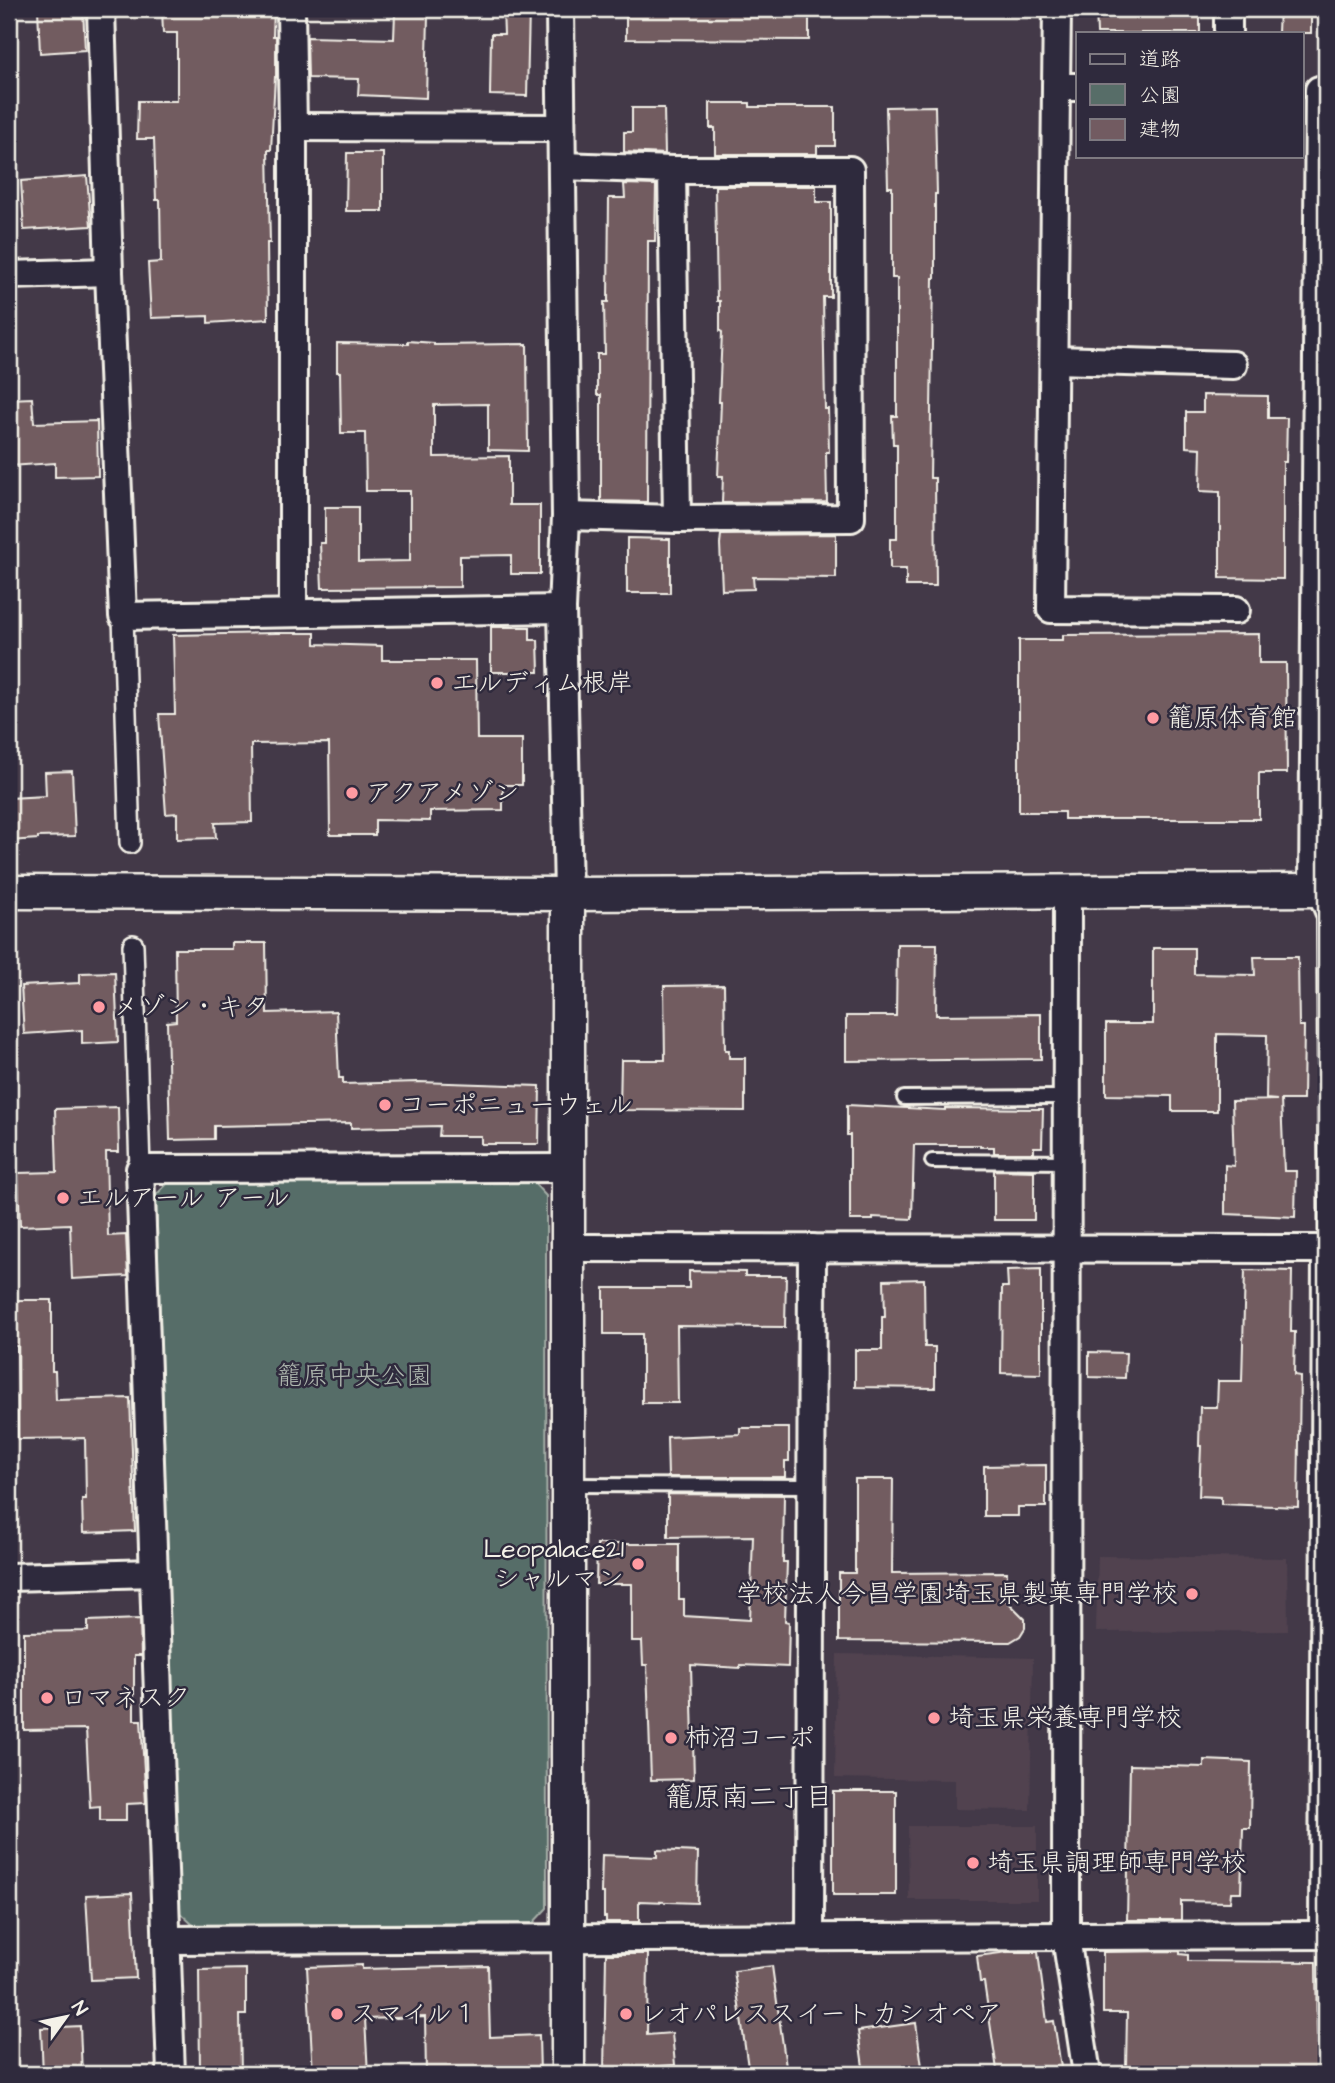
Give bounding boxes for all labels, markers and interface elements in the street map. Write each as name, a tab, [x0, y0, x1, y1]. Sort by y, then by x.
legend	[1076, 32, 1304, 158]
text: 道路	[1139, 45, 1181, 74]
text: 公園	[1139, 81, 1181, 110]
text: 建物	[1139, 115, 1181, 144]
place label: エルディム根岸	[451, 665, 633, 701]
marker: エルディム根岸	[429, 675, 445, 691]
place label: 籠原体育館	[1167, 700, 1297, 736]
marker: 籠原体育館	[1145, 710, 1161, 726]
place label: アクアメゾン	[366, 775, 519, 811]
marker: アクアメゾン	[344, 785, 360, 801]
place label: メゾン・キタ	[113, 989, 269, 1025]
marker: メゾン・キタ	[91, 999, 107, 1015]
place label: コーポニューウェル	[399, 1087, 633, 1123]
marker: コーポニューウェル	[377, 1097, 393, 1113]
place label: エルアール アール	[77, 1180, 290, 1216]
marker: エルアール アール	[55, 1190, 71, 1206]
park label: 籠原中央公園	[276, 1358, 432, 1394]
place label: Leopalace21 シャルマン	[484, 1531, 624, 1597]
marker: Leopalace21 シャルマン	[630, 1556, 646, 1572]
place label: 学校法人今昌学園埼玉県製菓専門学校	[736, 1576, 1178, 1612]
marker: 学校法人今昌学園埼玉県製菓専門学校	[1184, 1586, 1200, 1602]
place label: ロマネスク	[61, 1680, 190, 1716]
marker: ロマネスク	[39, 1690, 55, 1706]
place label: 埼玉県栄養専門学校	[948, 1700, 1182, 1736]
marker: 埼玉県栄養専門学校	[926, 1710, 942, 1726]
place label: 柿沼コーポ	[685, 1720, 815, 1756]
marker: 柿沼コーポ	[663, 1730, 679, 1746]
district label: 籠原南二丁目	[665, 1778, 833, 1817]
place label: 埼玉県調理師専門学校	[987, 1845, 1247, 1881]
marker: 埼玉県調理師専門学校	[965, 1855, 981, 1871]
north arrow	[32, 1982, 102, 2052]
text: N	[64, 1996, 94, 2021]
place label: スマイル１	[351, 1996, 478, 2032]
place label: レオパレススイートカシオペア	[640, 1996, 1002, 2032]
marker: スマイル１	[329, 2006, 345, 2022]
marker: レオパレススイートカシオペア	[618, 2006, 634, 2022]

